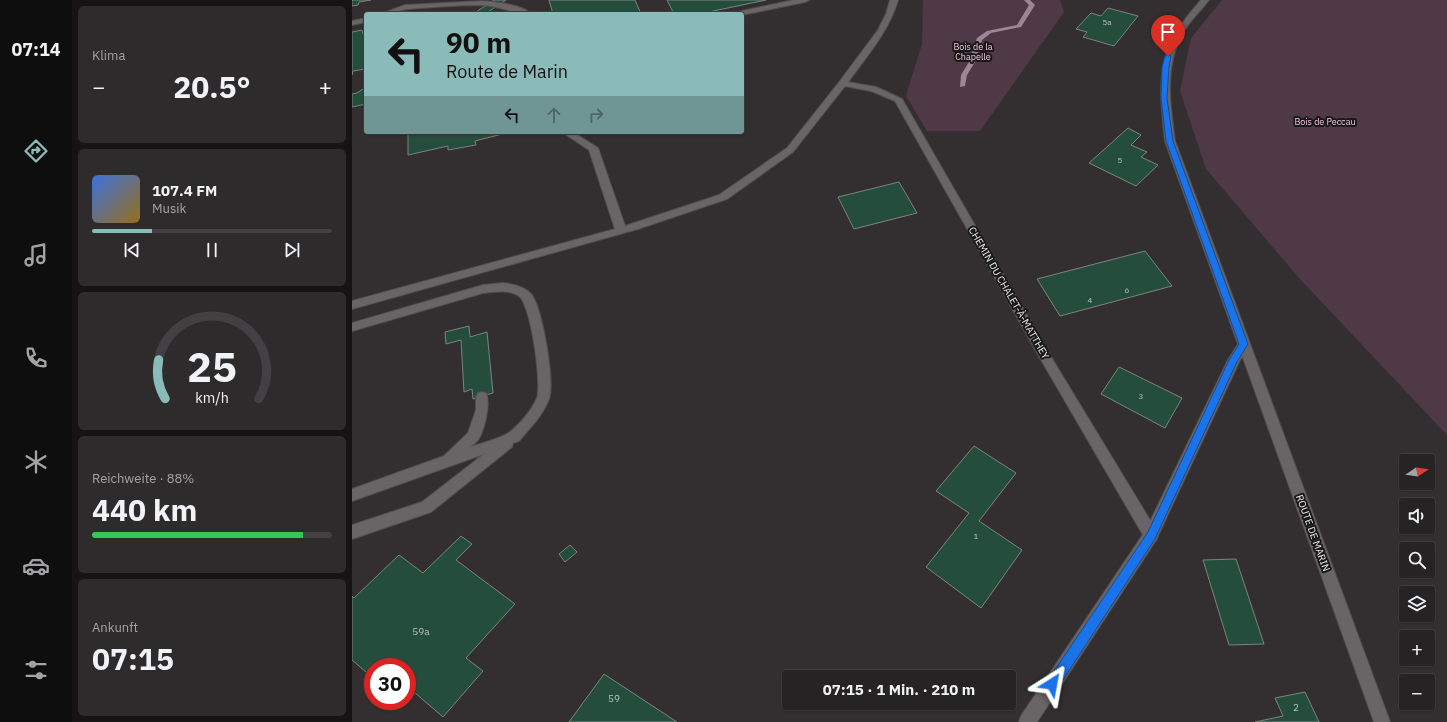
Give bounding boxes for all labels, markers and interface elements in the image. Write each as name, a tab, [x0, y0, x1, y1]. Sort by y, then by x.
pin	[1151, 15, 1185, 56]
house number: 5a	[1102, 17, 1112, 27]
icon: arrive	[1157, 21, 1179, 43]
text: 90 m	[446, 24, 511, 61]
icon: left	[380, 28, 432, 80]
text: 07:14	[11, 38, 61, 61]
park label: Bois de la Chapelle	[953, 41, 993, 62]
text: Klima	[92, 47, 125, 64]
text: Route de Marin	[446, 60, 568, 83]
text: 20.5°	[173, 67, 251, 106]
text: −	[92, 72, 105, 101]
text: +	[319, 72, 332, 101]
icon: left	[501, 104, 523, 126]
icon: ahead	[543, 104, 565, 126]
icon: right	[585, 104, 607, 126]
park label: Bois de Peccau	[1294, 116, 1356, 127]
icon: directions	[22, 137, 50, 165]
house number: 5	[1118, 155, 1123, 165]
text: 107.4 FM	[152, 181, 217, 200]
text: Musik	[152, 200, 186, 217]
street label: CHEMIN DU CHALET-À-MATTHEY	[966, 225, 1052, 361]
icon: previous	[121, 239, 143, 261]
icon: pause	[201, 239, 223, 261]
icon: next	[281, 239, 303, 261]
icon: music	[22, 241, 50, 269]
house number: 6	[1125, 285, 1130, 295]
house number: 4	[1088, 295, 1093, 305]
text: 25	[187, 339, 237, 393]
icon: phone	[22, 344, 50, 372]
text: km/h	[195, 388, 229, 407]
house number: 3	[1139, 391, 1144, 401]
icon: climate	[22, 448, 50, 476]
north arrow	[1399, 454, 1435, 490]
map controls	[1399, 454, 1435, 710]
text: Reichweite · 88%	[92, 470, 194, 487]
text: 440 km	[92, 490, 197, 529]
street label: ROUTE DE MARIN	[1293, 493, 1333, 573]
button: sound	[1399, 498, 1435, 534]
house number: 1	[974, 531, 979, 541]
button: search	[1399, 542, 1435, 578]
icon: car	[22, 552, 50, 580]
button: layers	[1399, 586, 1435, 622]
text: Ankunft	[92, 619, 138, 636]
house number: 59a	[412, 625, 430, 638]
button: +	[1399, 630, 1435, 666]
text: 07:15	[92, 639, 174, 678]
icon: filters	[22, 656, 50, 684]
speed limit sign: 30	[364, 658, 416, 710]
position arrow	[1031, 663, 1073, 705]
button: −	[1399, 674, 1435, 710]
text: 07:15 · 1 Min. · 210 m	[823, 680, 975, 699]
house number: 59	[608, 692, 620, 705]
house number: 2	[1293, 701, 1299, 714]

